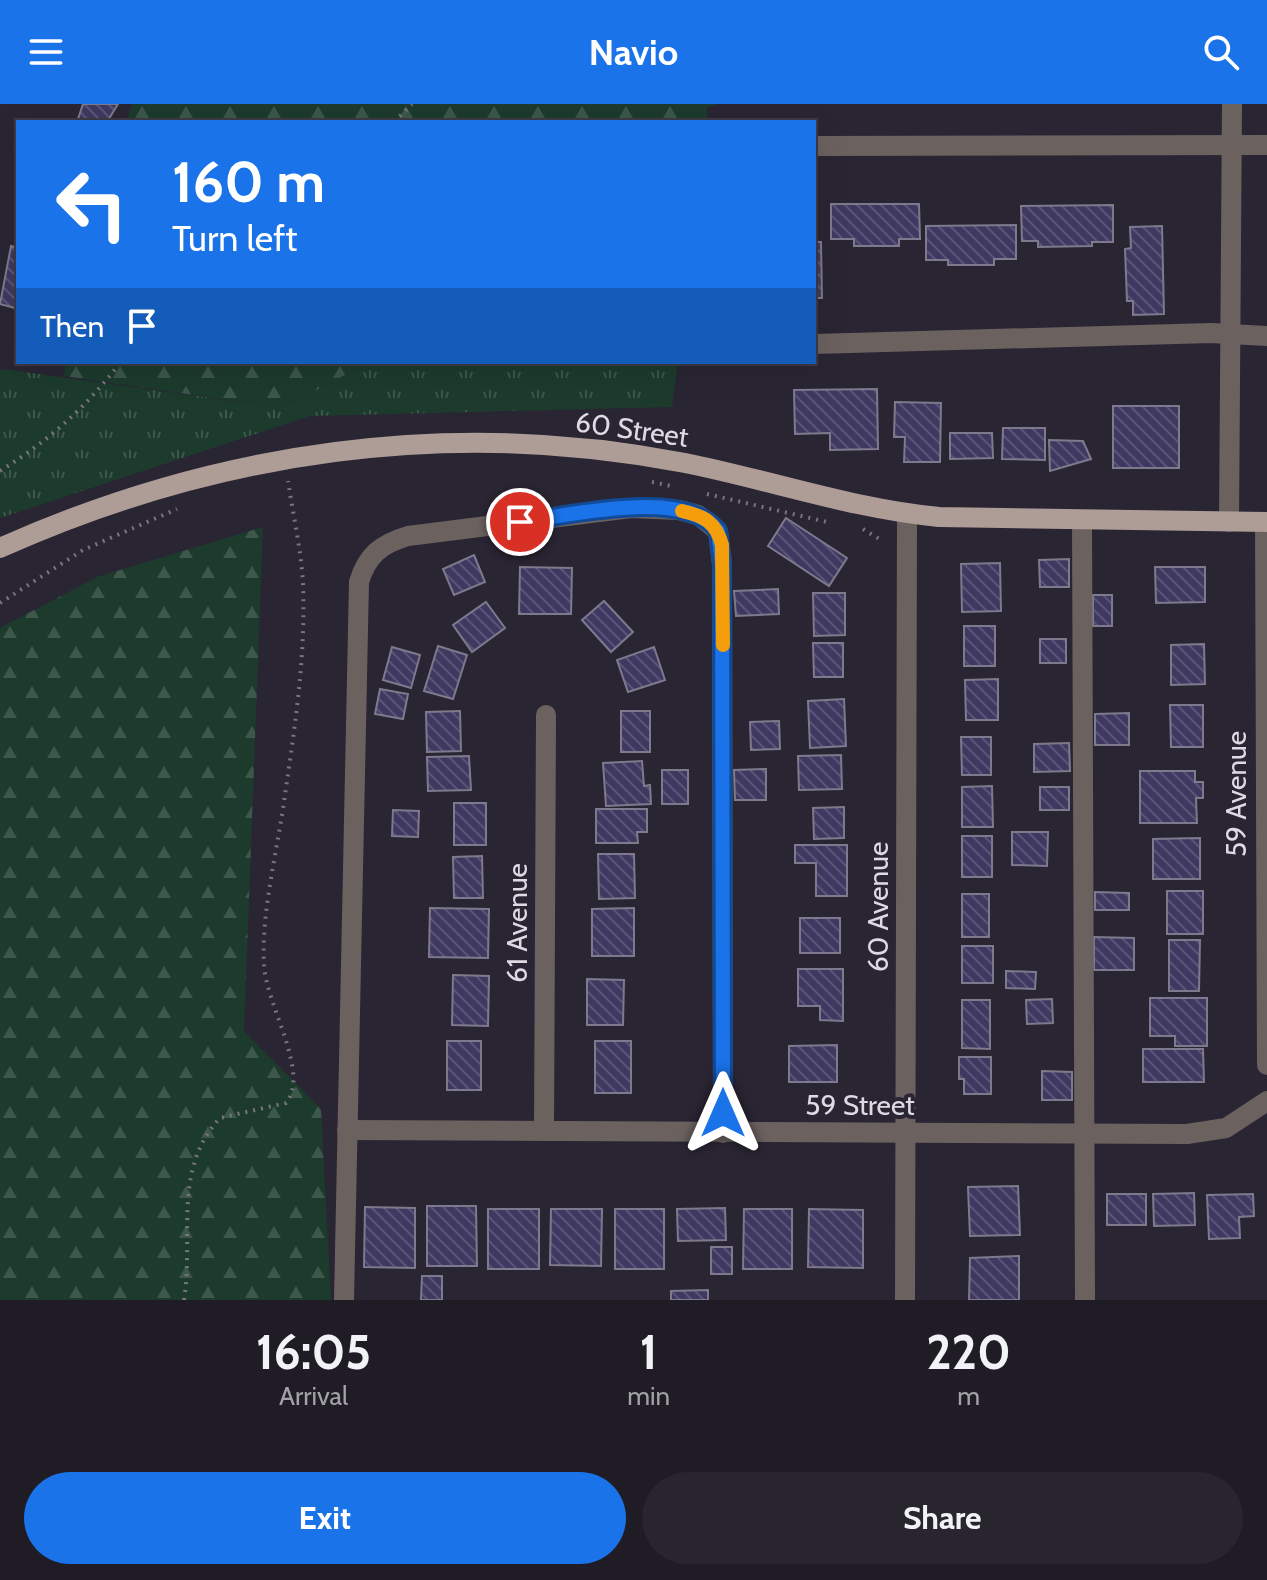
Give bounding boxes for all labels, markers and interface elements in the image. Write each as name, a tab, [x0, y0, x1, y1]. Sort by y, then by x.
icon: menu	[24, 30, 68, 74]
text: Navio	[589, 30, 678, 74]
icon: search	[1199, 30, 1243, 74]
text: 160 m	[172, 148, 325, 216]
icon: left	[40, 152, 144, 256]
text: Turn left	[172, 216, 297, 260]
icon: arrive	[120, 304, 164, 348]
text: Then	[40, 308, 104, 345]
street label: 60 Street	[573, 404, 691, 454]
pin	[486, 488, 554, 556]
icon: arrive	[498, 500, 542, 544]
street label: 59 Avenue	[1219, 731, 1253, 857]
street label: 60 Avenue	[861, 842, 895, 972]
street label: 61 Avenue	[500, 863, 534, 983]
position arrow	[681, 1071, 765, 1155]
street label: 59 Street	[805, 1088, 915, 1122]
text: 16:05	[256, 1323, 371, 1381]
text: 1	[640, 1323, 658, 1381]
text: 220	[926, 1323, 1011, 1381]
text: Arrival	[279, 1380, 348, 1412]
text: min	[627, 1380, 670, 1412]
text: m	[957, 1380, 980, 1412]
button: Exit	[24, 1472, 626, 1564]
button: Share	[642, 1472, 1243, 1564]

